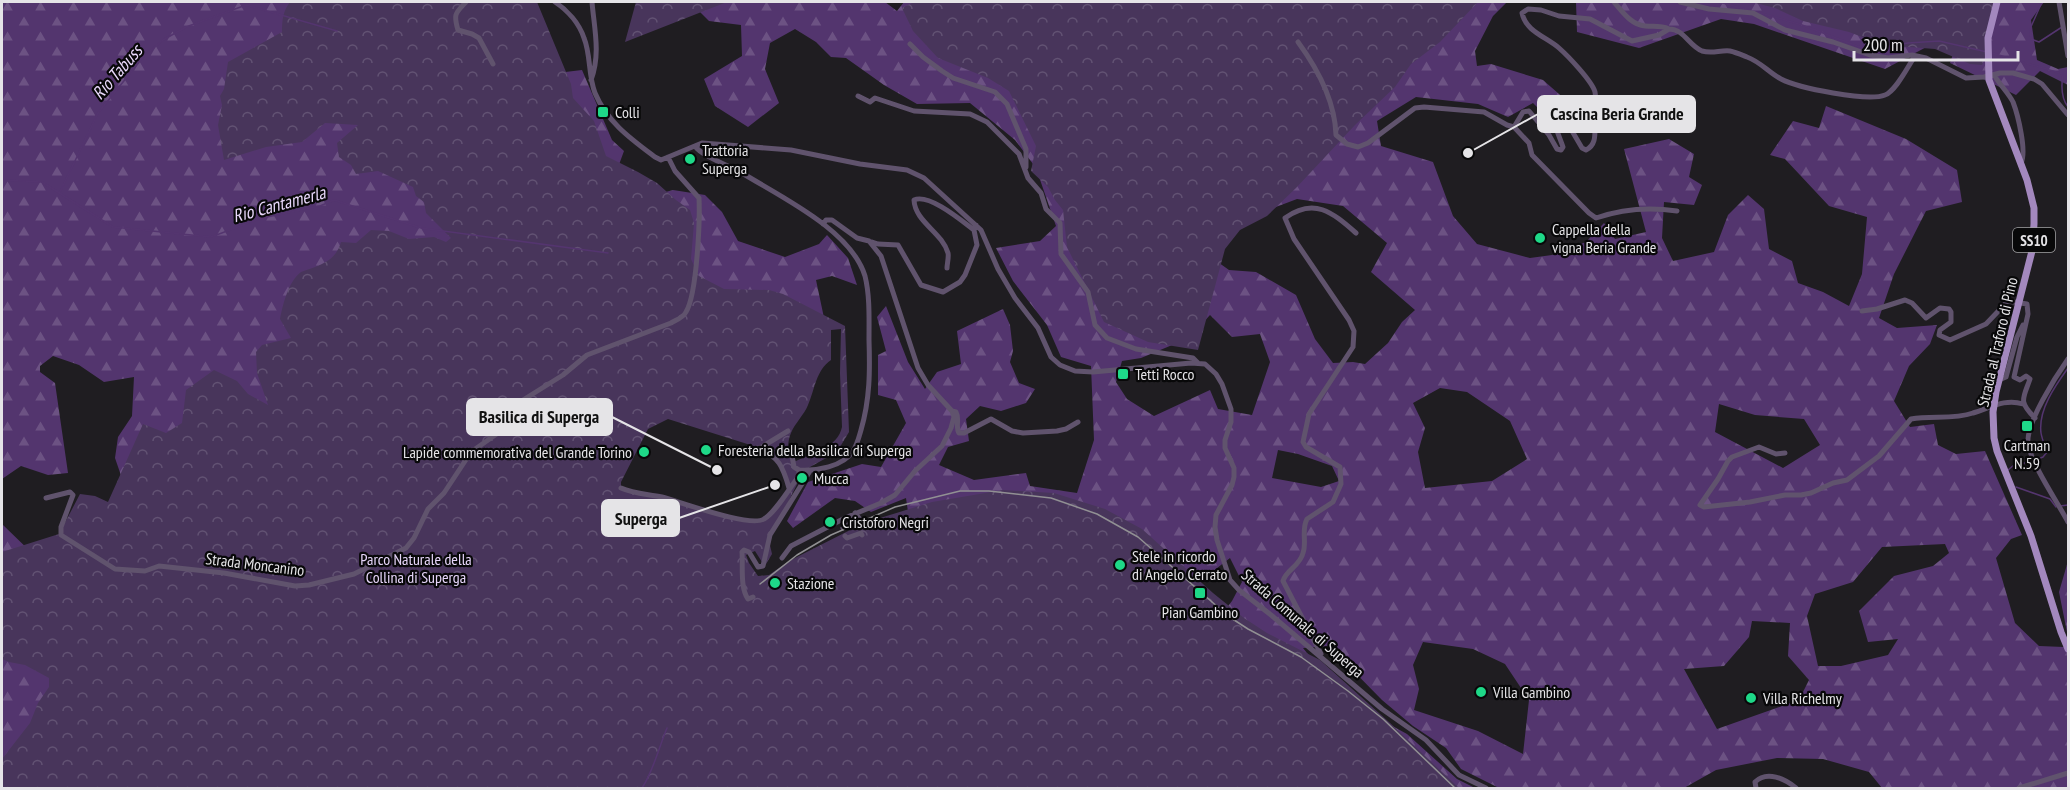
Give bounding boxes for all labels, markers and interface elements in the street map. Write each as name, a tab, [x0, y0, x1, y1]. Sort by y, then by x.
scale bar	[1854, 24, 2018, 62]
text: 200 m	[1863, 33, 1903, 56]
water label: Rio Tabuss	[87, 38, 148, 104]
callout: Cascina Beria Grande	[1538, 96, 1695, 132]
place label: Colli	[615, 102, 640, 122]
text: Cascina Beria Grande	[1550, 102, 1684, 125]
marker: Colli	[596, 105, 610, 119]
place label: Trattoria Superga	[702, 140, 748, 178]
marker: Trattoria Superga	[683, 152, 697, 166]
water label: Rio Cantamerla	[230, 180, 329, 227]
place label: Cappella della vigna Beria Grande	[1552, 219, 1656, 257]
road number: SS10	[2013, 228, 2055, 252]
marker: Cappella della vigna Beria Grande	[1533, 231, 1547, 245]
street label: Strada al Traforo di Pino	[1972, 275, 2022, 409]
place label: Tetti Rocco	[1135, 364, 1195, 384]
marker: Tetti Rocco	[1116, 367, 1130, 381]
callout: Basilica di Superga	[467, 399, 612, 435]
text: Basilica di Superga	[479, 405, 599, 428]
marker: Cartman N.59	[2020, 419, 2034, 433]
place label: Cartman N.59	[2004, 435, 2050, 473]
place label: Foresteria della Basilica di Superga	[718, 440, 912, 460]
place label: Lapide commemorativa del Grande Torino	[403, 442, 632, 462]
marker: Foresteria della Basilica di Superga	[699, 443, 713, 457]
marker: Lapide commemorativa del Grande Torino	[637, 445, 651, 459]
place label: Mucca	[814, 468, 849, 488]
marker: Mucca	[795, 471, 809, 485]
callout: Superga	[602, 500, 679, 536]
text: Superga	[615, 507, 667, 530]
place label: Cristoforo Negri	[842, 512, 929, 532]
marker: Cristoforo Negri	[823, 515, 837, 529]
place label: Stele in ricordo di Angelo Cerrato	[1132, 546, 1227, 584]
street label: Strada Moncanino	[204, 548, 306, 580]
park label: Parco Naturale della Collina di Superga	[360, 549, 472, 587]
marker: Stele in ricordo di Angelo Cerrato	[1113, 558, 1127, 572]
street label: Strada Comunale di Superga	[1238, 564, 1368, 682]
place label: Stazione	[787, 573, 834, 593]
marker: Stazione	[768, 576, 782, 590]
marker: Pian Gambino	[1193, 586, 1207, 600]
place label: Pian Gambino	[1162, 602, 1238, 622]
place label: Villa Gambino	[1492, 682, 1570, 702]
marker: Villa Gambino	[1474, 685, 1488, 699]
place label: Villa Richelmy	[1762, 688, 1842, 708]
marker: Villa Richelmy	[1744, 691, 1758, 705]

